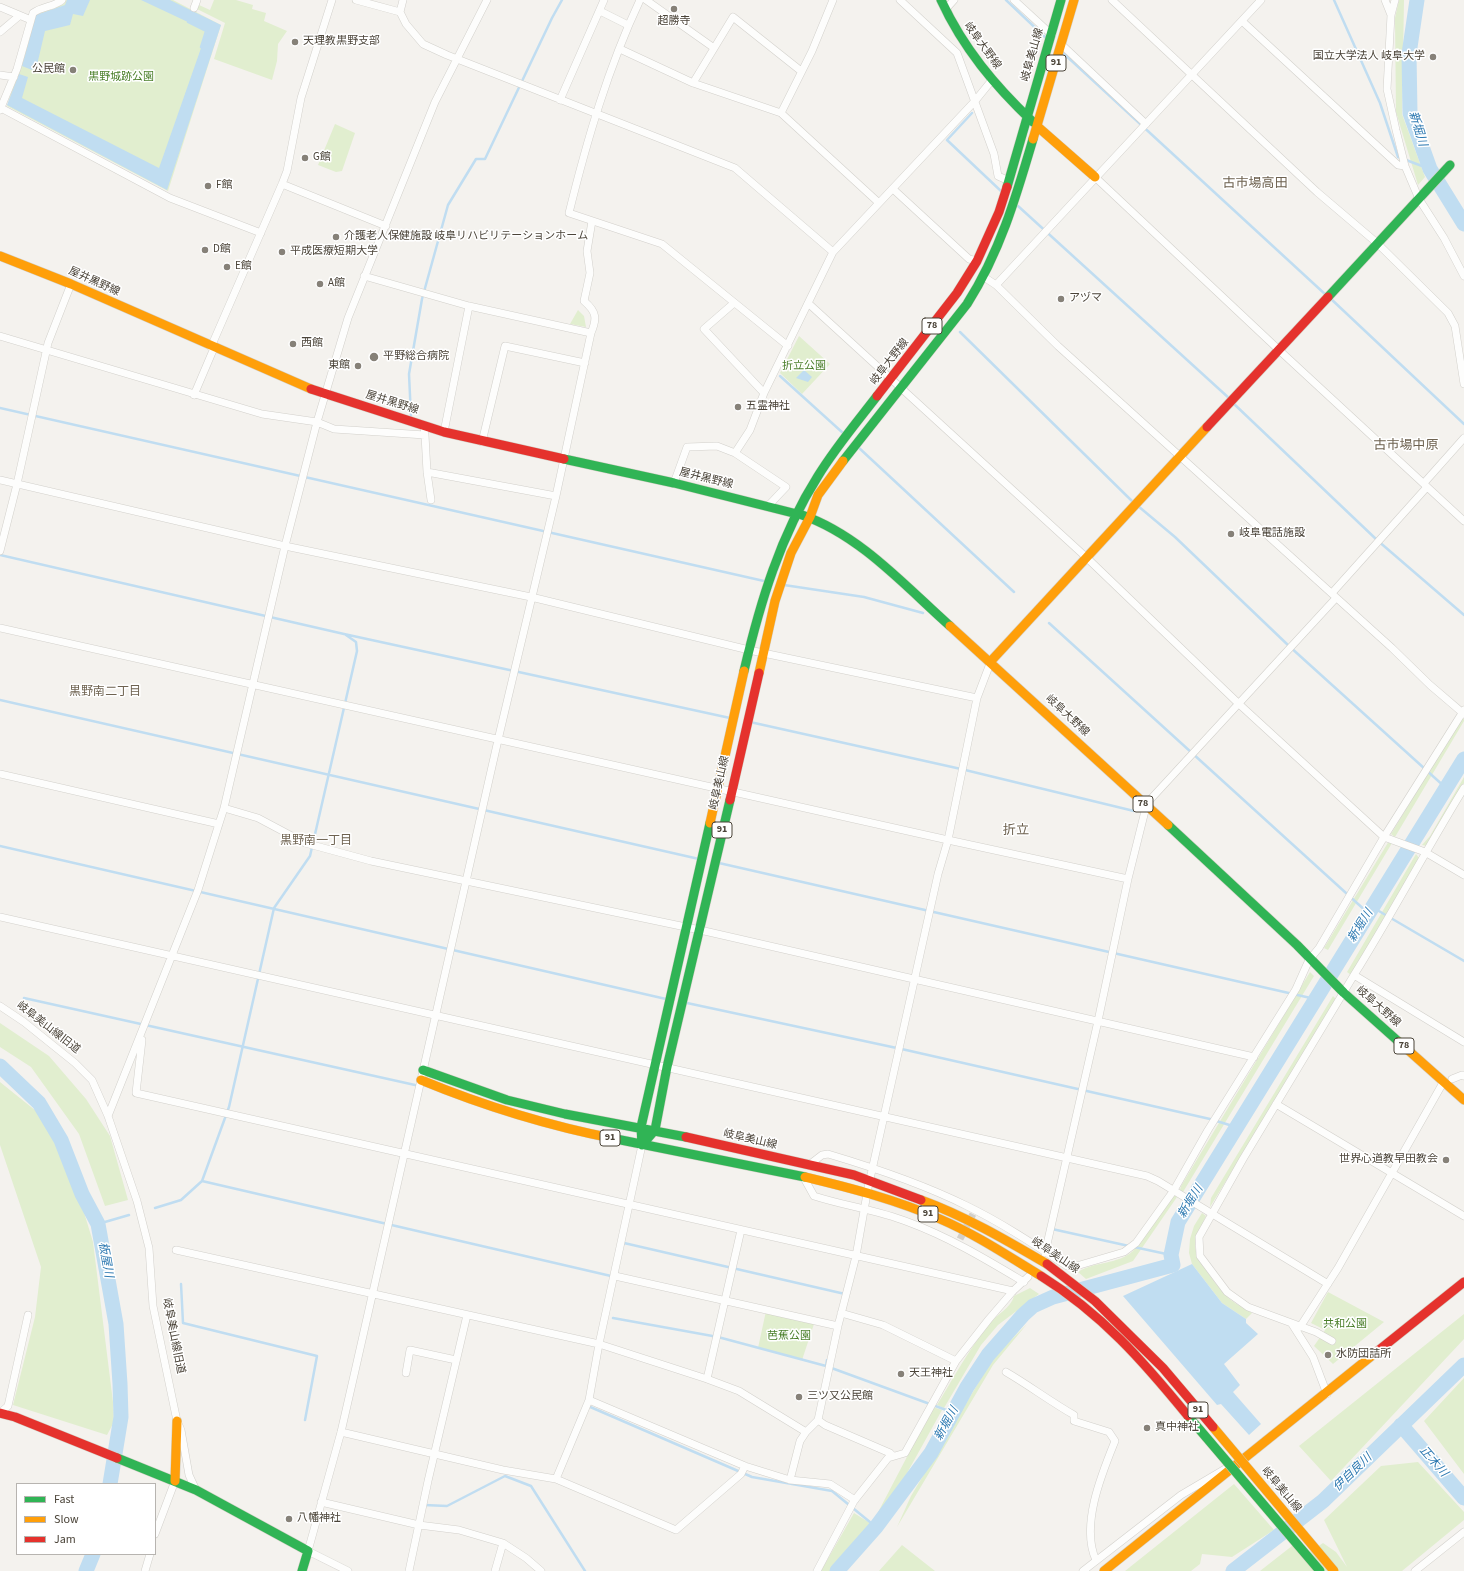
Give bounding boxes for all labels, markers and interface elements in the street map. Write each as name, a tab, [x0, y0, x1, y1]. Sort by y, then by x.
marker: 超勝寺	[669, 4, 679, 14]
place label: 超勝寺	[658, 15, 690, 29]
street label: 岐阜大野線	[960, 20, 1004, 72]
street label: 岐阜美山線	[1019, 27, 1047, 83]
place label: 天理教黒野支部	[303, 35, 380, 49]
marker: 天理教黒野支部	[290, 37, 300, 47]
place label: 国立大学法人 岐阜大学	[1313, 50, 1425, 64]
marker: 国立大学法人 岐阜大学	[1428, 52, 1438, 62]
road number: 91	[1046, 55, 1066, 71]
place label: 公民館	[32, 63, 65, 77]
marker: 公民館	[68, 65, 78, 75]
park label: 黒野城跡公園	[88, 71, 154, 85]
water label: 新堀川	[1405, 110, 1429, 148]
place label: G館	[313, 151, 331, 165]
marker: G館	[300, 153, 310, 163]
district label: 古市場高田	[1223, 176, 1287, 192]
place label: F館	[216, 179, 232, 193]
marker: F館	[203, 181, 213, 191]
place label: 介護老人保健施設 岐阜リハビリテーションホーム	[344, 230, 588, 244]
marker: 介護老人保健施設 岐阜リハビリテーションホーム	[331, 232, 341, 242]
place label: D館	[213, 243, 231, 257]
marker: D館	[200, 245, 210, 255]
place label: 平成医療短期大学	[290, 245, 378, 259]
marker: 平成医療短期大学	[277, 247, 287, 257]
place label: E館	[235, 260, 252, 274]
marker: E館	[222, 262, 232, 272]
street label: 屋井黒野線	[66, 265, 122, 299]
place label: A館	[328, 277, 345, 291]
marker: A館	[315, 279, 325, 289]
place label: アヅマ	[1069, 292, 1102, 306]
marker: アヅマ	[1056, 294, 1066, 304]
road number: 78	[922, 318, 942, 334]
street label: 岐阜大野線	[868, 336, 912, 388]
place label: 西館	[301, 337, 323, 351]
marker: 西館	[288, 339, 298, 349]
place label: 平野総合病院	[383, 350, 449, 364]
marker: 平野総合病院	[368, 351, 380, 363]
place label: 東館	[328, 359, 350, 373]
park label: 折立公園	[782, 360, 826, 374]
marker: 東館	[353, 361, 363, 371]
street label: 屋井黒野線	[364, 389, 420, 417]
place label: 五霊神社	[746, 400, 790, 414]
marker: 五霊神社	[733, 402, 743, 412]
district label: 古市場中原	[1374, 438, 1438, 454]
street label: 屋井黒野線	[678, 466, 734, 492]
place label: 岐阜電話施設	[1239, 527, 1305, 541]
marker: 岐阜電話施設	[1226, 529, 1236, 539]
district label: 黒野南二丁目	[69, 685, 141, 699]
street label: 岐阜大野線	[1042, 692, 1092, 740]
street label: 岐阜美山線	[707, 755, 733, 811]
road number: 78	[1133, 796, 1153, 812]
road number: 91	[712, 822, 732, 838]
district label: 折立	[1003, 823, 1029, 839]
district label: 黒野南一丁目	[280, 834, 352, 848]
water label: 新堀川	[1345, 907, 1377, 945]
street label: 岐阜大野線	[1353, 984, 1403, 1030]
street label: 岐阜美山線旧道	[14, 999, 82, 1057]
road number: 78	[1394, 1038, 1414, 1054]
street label: 岐阜美山線	[722, 1127, 778, 1153]
road number: 91	[600, 1130, 620, 1146]
place label: 世界心道教早田教会	[1339, 1153, 1438, 1167]
marker: 世界心道教早田教会	[1441, 1155, 1451, 1165]
water label: 新堀川	[1175, 1183, 1207, 1221]
road number: 91	[918, 1206, 938, 1222]
street label: 岐阜美山線	[1029, 1235, 1081, 1277]
water label: 板屋川	[95, 1241, 115, 1279]
street label: 岐阜美山線旧道	[159, 1297, 187, 1375]
park label: 共和公園	[1323, 1318, 1367, 1332]
park label: 芭蕉公園	[767, 1330, 811, 1344]
place label: 水防団詰所	[1336, 1348, 1391, 1362]
marker: 水防団詰所	[1323, 1350, 1333, 1360]
place label: 天王神社	[909, 1367, 953, 1381]
marker: 天王神社	[896, 1369, 906, 1379]
place label: 三ツ又公民館	[807, 1390, 873, 1404]
marker: 三ツ又公民館	[794, 1392, 804, 1402]
road number: 91	[1188, 1402, 1208, 1418]
water label: 新堀川	[932, 1405, 962, 1443]
place label: 真中神社	[1155, 1421, 1199, 1435]
marker: 真中神社	[1142, 1423, 1152, 1433]
water label: 正木川	[1416, 1444, 1450, 1480]
water label: 伊自良川	[1331, 1451, 1375, 1495]
street label: 岐阜美山線	[1258, 1465, 1304, 1515]
legend	[16, 1483, 156, 1555]
text: Fast	[54, 1491, 74, 1508]
text: Slow	[54, 1511, 79, 1528]
place label: 八幡神社	[297, 1512, 341, 1526]
marker: 八幡神社	[284, 1514, 294, 1524]
text: Jam	[54, 1531, 76, 1548]

